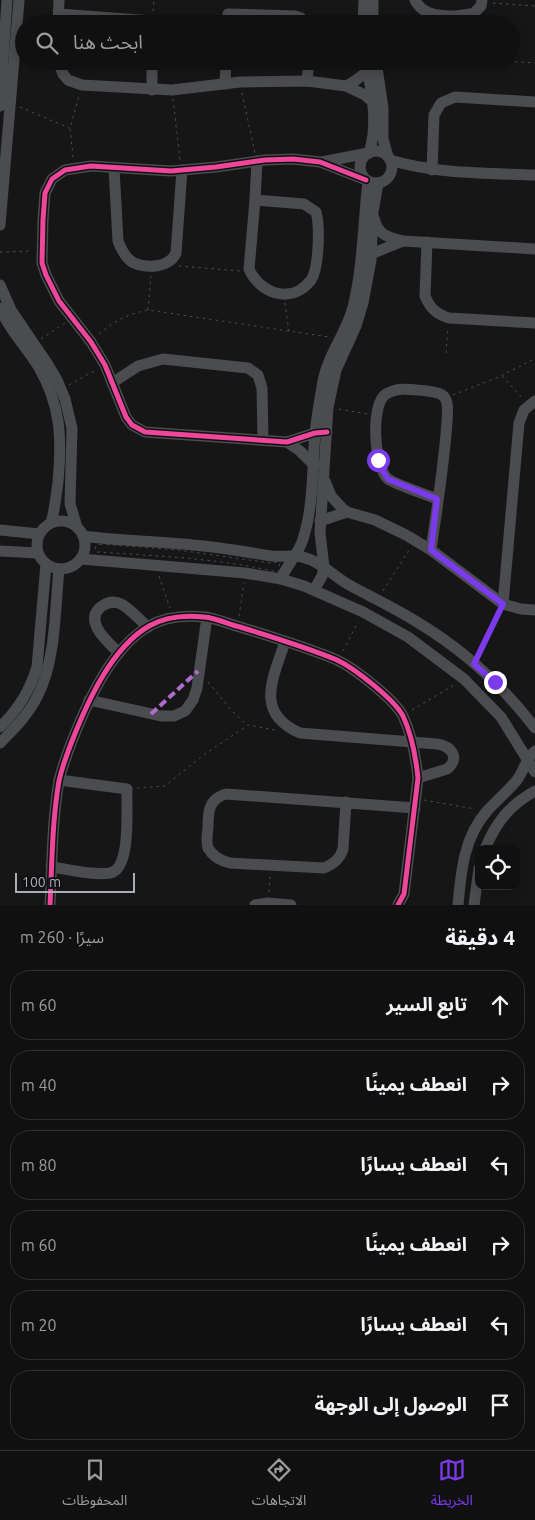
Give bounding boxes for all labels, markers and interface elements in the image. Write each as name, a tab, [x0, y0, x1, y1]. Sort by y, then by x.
search box	[15, 15, 520, 70]
icon: search	[33, 29, 61, 57]
text: ابحث هنا	[73, 31, 143, 53]
route start	[367, 449, 390, 472]
route end	[484, 671, 507, 694]
map controls	[475, 845, 520, 890]
button: locate	[475, 845, 520, 890]
scale bar	[15, 870, 135, 893]
text: 100 m	[22, 874, 61, 890]
text: 4 دقيقة	[445, 925, 515, 949]
text: سيرًا · 260 m	[20, 928, 104, 946]
icon: ahead	[486, 991, 514, 1019]
text: تابع السير	[386, 993, 467, 1015]
text: 60 m	[21, 996, 57, 1014]
icon: right	[486, 1071, 514, 1099]
text: انعطف يمينًا	[365, 1073, 467, 1095]
text: 40 m	[21, 1076, 57, 1094]
icon: left	[486, 1151, 514, 1179]
text: انعطف يسارًا	[360, 1153, 467, 1175]
text: 80 m	[21, 1156, 57, 1174]
icon: right	[486, 1231, 514, 1259]
text: انعطف يمينًا	[365, 1233, 467, 1255]
text: 60 m	[21, 1236, 57, 1254]
icon: left	[486, 1311, 514, 1339]
text: انعطف يسارًا	[360, 1313, 467, 1335]
text: 20 m	[21, 1316, 57, 1334]
icon: arrive	[486, 1391, 514, 1419]
text: الوصول إلى الوجهة	[315, 1393, 467, 1415]
tab: المحفوظات	[62, 1456, 127, 1515]
tab: الاتجاهات	[252, 1456, 306, 1515]
tab: الخريطة	[431, 1456, 473, 1515]

